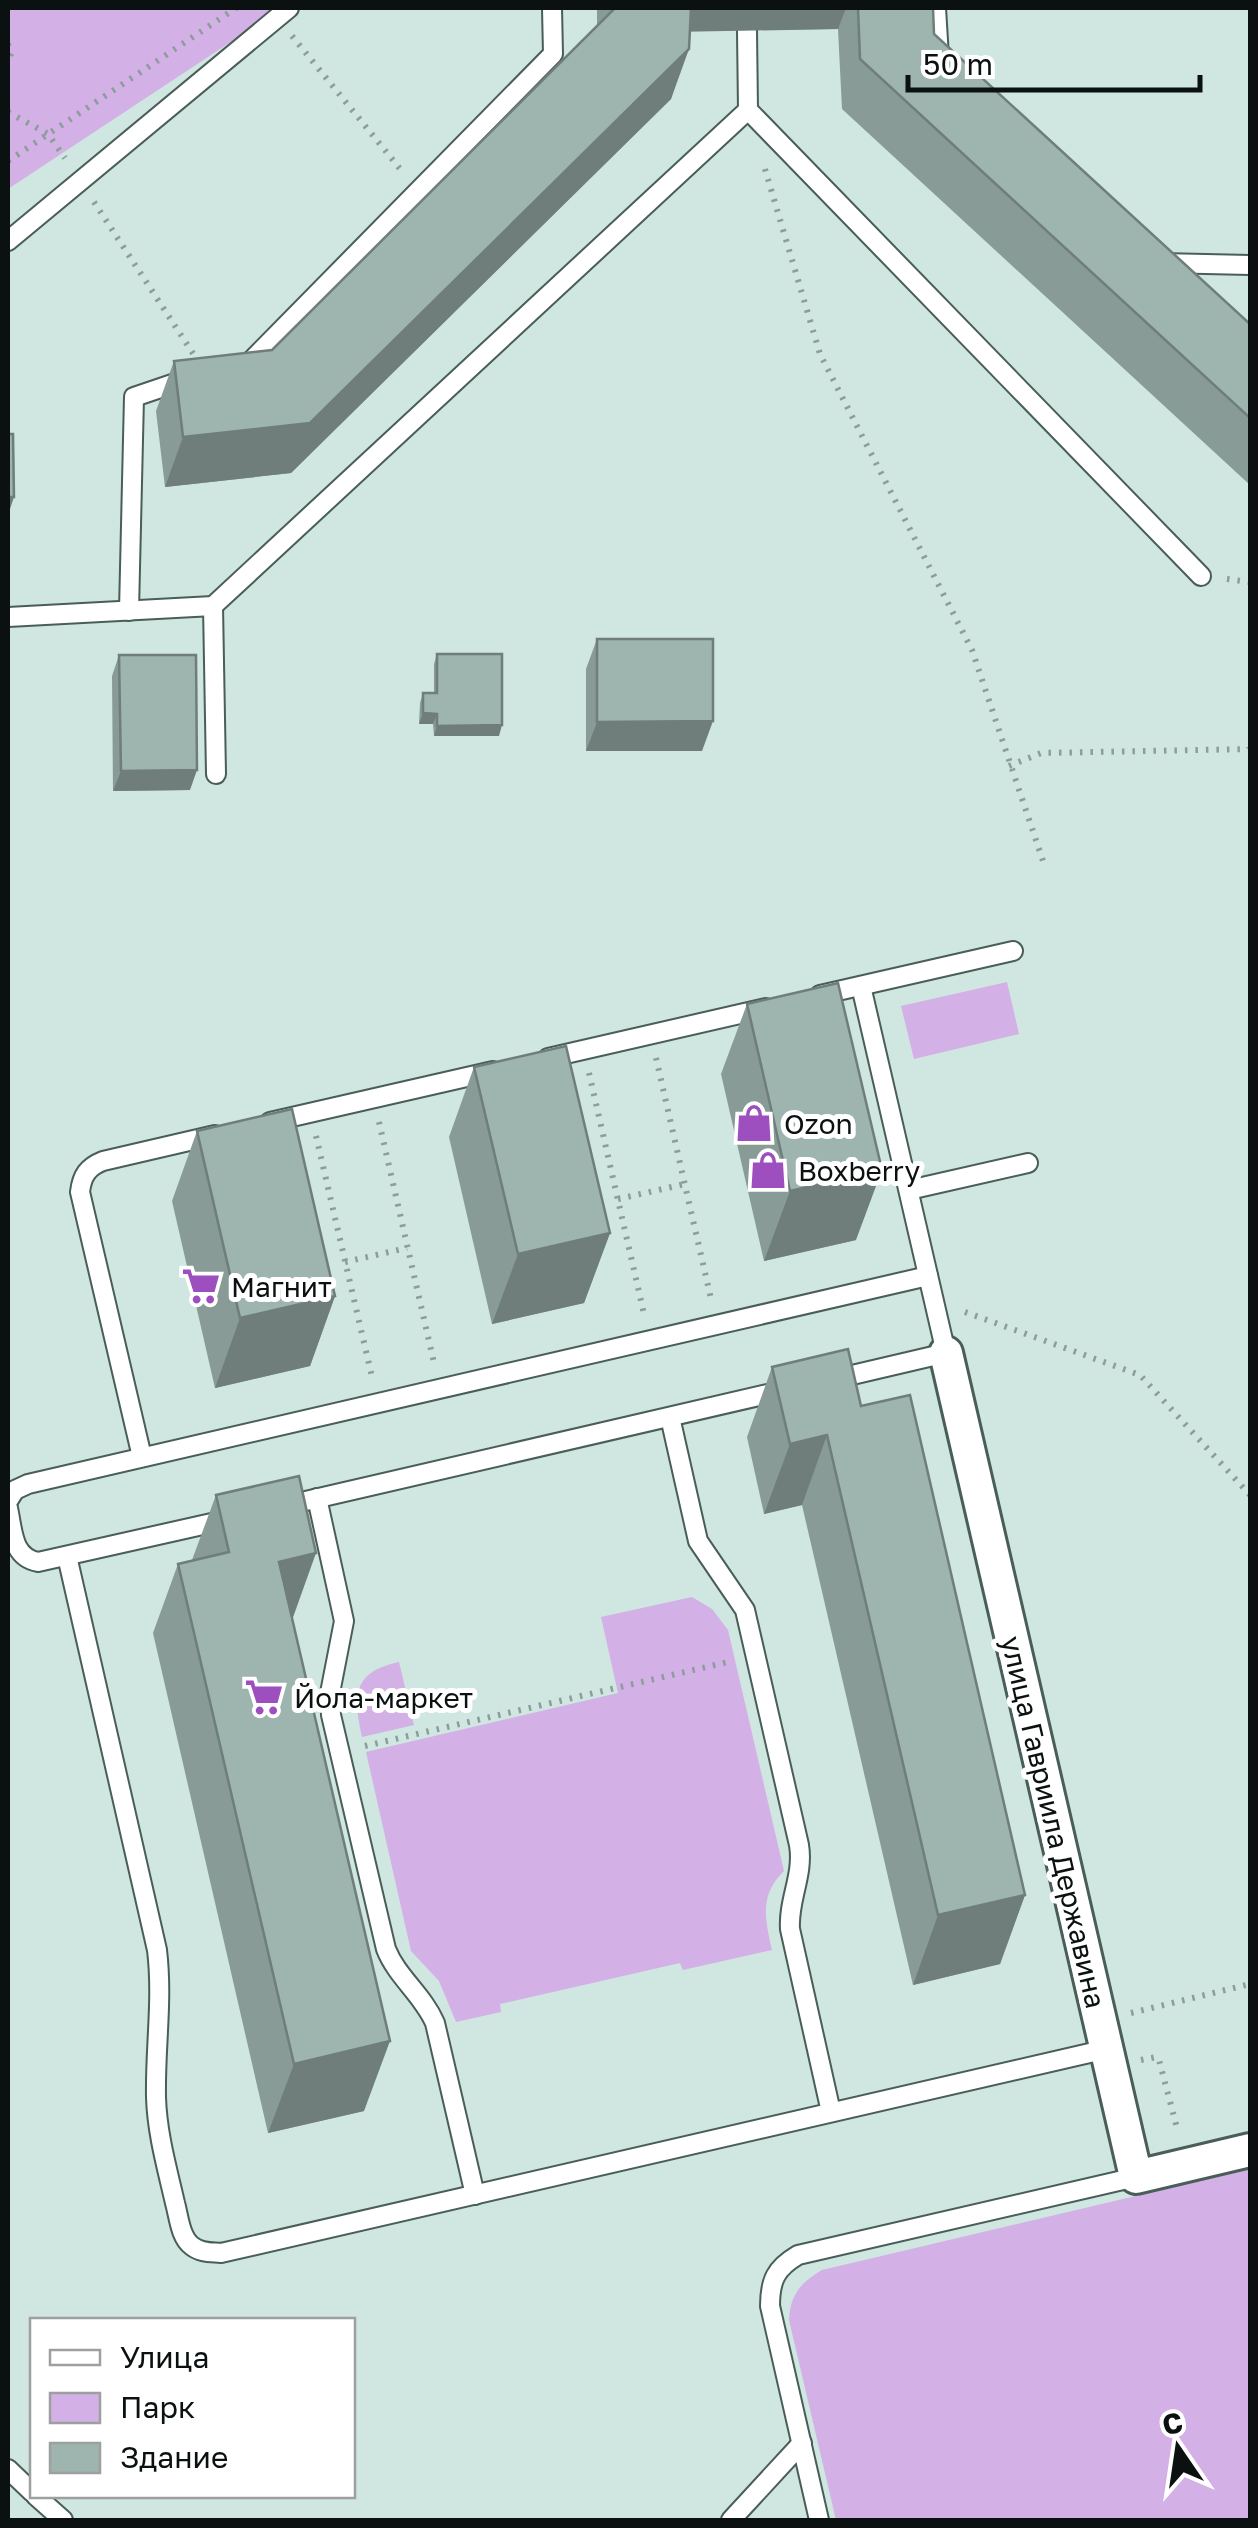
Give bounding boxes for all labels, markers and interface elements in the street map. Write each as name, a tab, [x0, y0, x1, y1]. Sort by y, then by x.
scale bar	[908, 30, 1200, 92]
text: 50 m	[923, 46, 993, 82]
shop icon: Ozon	[733, 1102, 775, 1144]
place label: Ozon	[784, 1107, 853, 1140]
shop icon: Boxberry	[747, 1149, 789, 1191]
place label: Boxberry	[798, 1154, 921, 1187]
supermarket icon: Магнит	[180, 1265, 222, 1307]
place label: Магнит	[231, 1270, 332, 1303]
street label: улица Гавриила Державина	[995, 1633, 1113, 2011]
supermarket icon: Йола-маркет	[243, 1676, 285, 1718]
place label: Йола-маркет	[294, 1681, 473, 1714]
legend	[30, 2318, 355, 2498]
text: Улица	[120, 2339, 209, 2375]
text: Парк	[120, 2389, 195, 2425]
north arrow	[1128, 2398, 1228, 2498]
text: С	[1159, 2405, 1186, 2441]
text: Здание	[120, 2439, 228, 2475]

